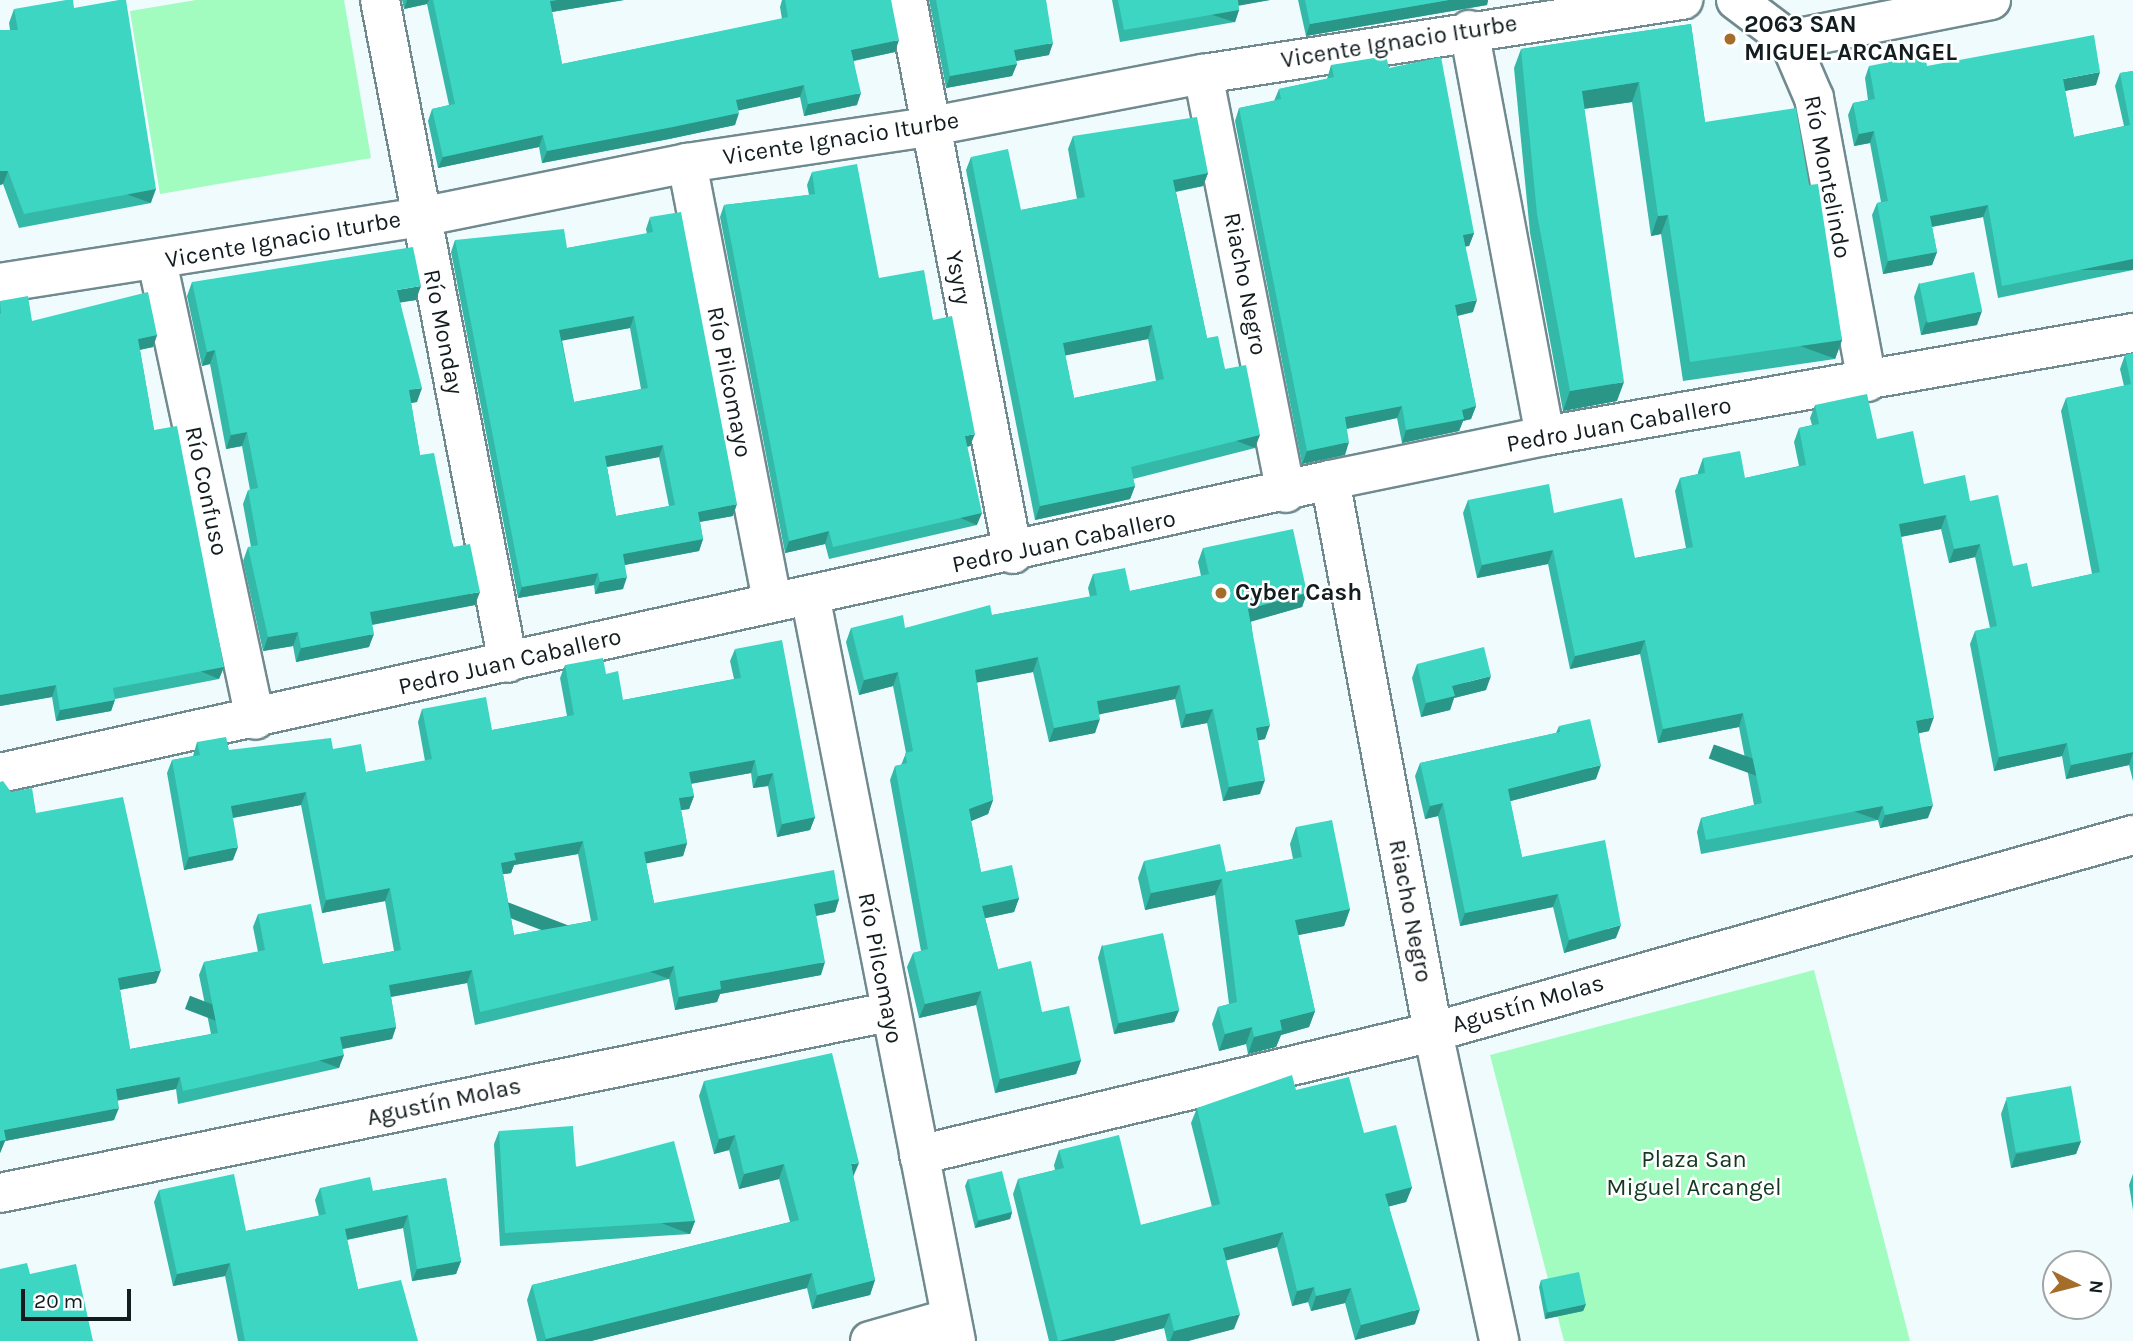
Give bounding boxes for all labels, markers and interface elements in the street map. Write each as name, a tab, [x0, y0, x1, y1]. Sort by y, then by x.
street label: Vicente Ignacio Iturbe	[1279, 9, 1519, 75]
place label: 2063 SAN MIGUEL ARCANGEL	[1744, 11, 1957, 67]
marker: 2063 SAN MIGUEL ARCANGEL	[1722, 31, 1738, 47]
street label: Río Montelindo	[1797, 93, 1857, 261]
street label: Vicente Ignacio Iturbe	[721, 106, 961, 172]
street label: Vicente Ignacio Iturbe	[163, 205, 403, 275]
street label: Riacho Negro	[1217, 210, 1273, 358]
street label: Ysyry	[939, 248, 977, 308]
street label: Río Monday	[417, 267, 469, 397]
street label: Río Pilcomayo	[700, 304, 758, 460]
street label: Pedro Juan Caballero	[1504, 391, 1734, 459]
street label: Río Confuso	[178, 424, 234, 558]
street label: Pedro Juan Caballero	[950, 504, 1178, 580]
place label: Cyber Cash	[1235, 579, 1362, 607]
marker: Cyber Cash	[1213, 585, 1229, 601]
street label: Pedro Juan Caballero	[396, 622, 624, 702]
street label: Riacho Negro	[1382, 837, 1438, 985]
street label: Río Pilcomayo	[851, 890, 909, 1046]
street label: Agustín Molas	[1449, 969, 1607, 1039]
street label: Agustín Molas	[364, 1072, 524, 1132]
park label: Plaza San Miguel Arcangel	[1606, 1146, 1782, 1202]
north arrow	[2042, 1250, 2112, 1320]
scale bar	[24, 1274, 135, 1318]
text: N	[2084, 1279, 2108, 1295]
text: 20 m	[34, 1289, 83, 1313]

